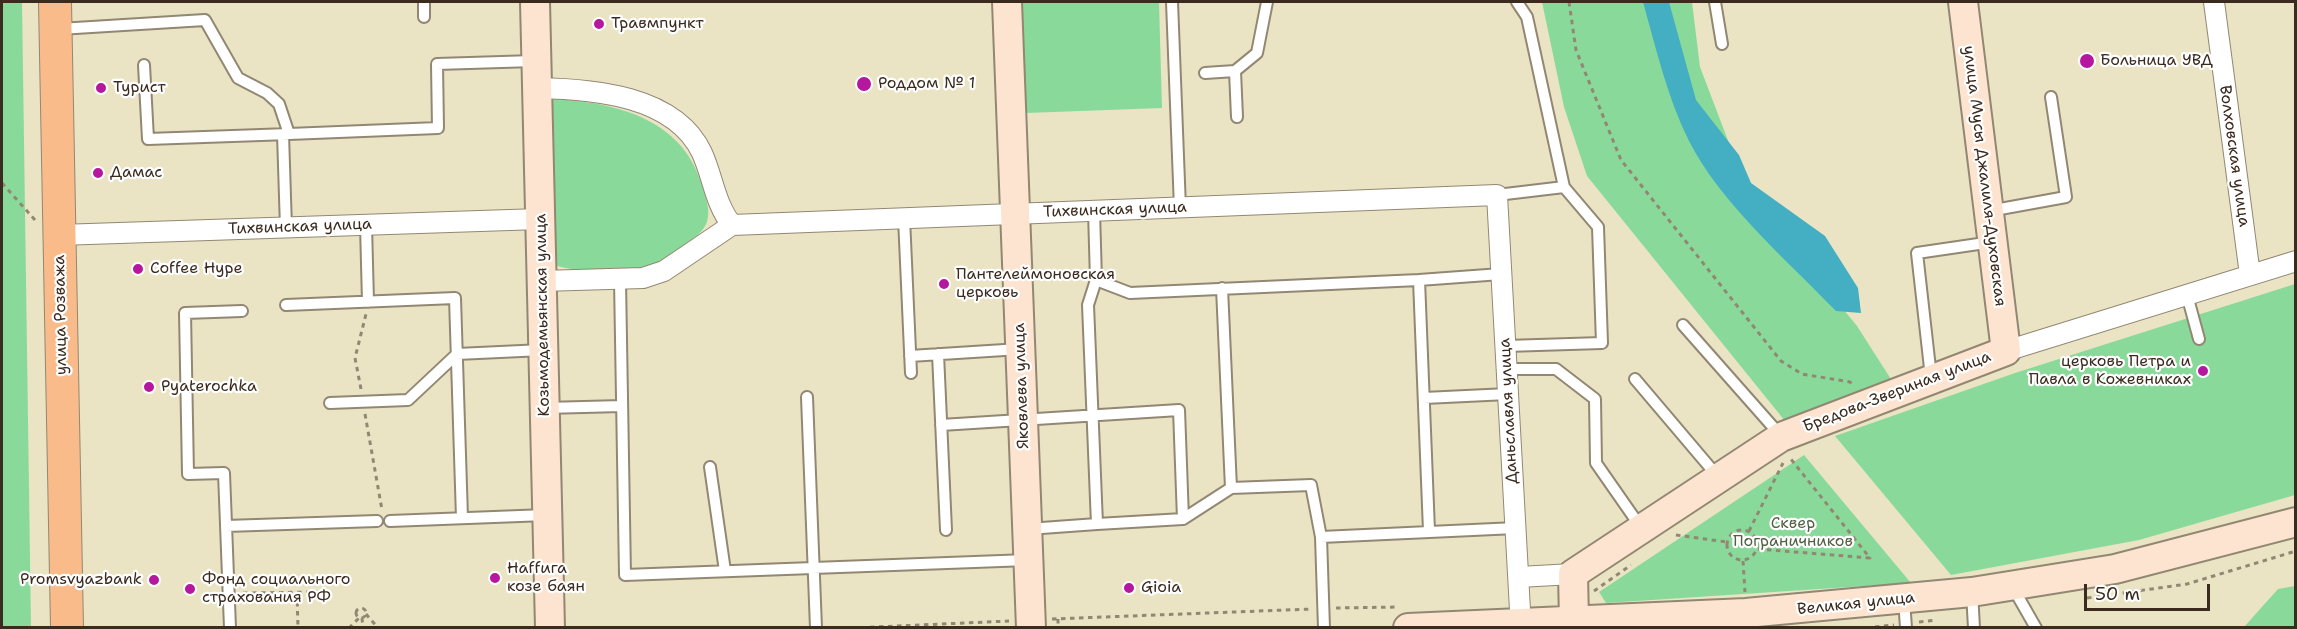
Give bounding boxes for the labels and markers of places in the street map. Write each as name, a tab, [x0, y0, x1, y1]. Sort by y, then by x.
place label: Травмпункт	[611, 14, 704, 34]
marker: Травмпункт	[592, 17, 606, 31]
place label: Больница УВД	[2100, 51, 2213, 71]
marker: Больница УВД	[2078, 52, 2096, 70]
place label: Роддом № 1	[878, 74, 975, 94]
marker: Роддом № 1	[855, 75, 873, 93]
place label: Турист	[113, 78, 166, 98]
marker: Турист	[94, 81, 108, 95]
place label: Дамас	[110, 163, 162, 183]
marker: Дамас	[91, 166, 105, 180]
place label: Coffee Hype	[150, 259, 243, 279]
marker: Coffee Hype	[131, 262, 145, 276]
place label: Пантелеймоновская церковь	[956, 265, 1115, 303]
marker: Пантелеймоновская церковь	[937, 277, 951, 291]
place label: церковь Петра и Павла в Кожевниках	[2029, 352, 2191, 390]
marker: церковь Петра и Павла в Кожевниках	[2196, 364, 2210, 378]
place label: Pyaterochka	[161, 377, 257, 397]
marker: Pyaterochka	[142, 380, 156, 394]
place label: Наffига козе баян	[507, 559, 585, 597]
place label: Promsvyazbank	[20, 570, 142, 590]
place label: Фонд социального страхования РФ	[202, 570, 350, 608]
marker: Наffига козе баян	[488, 571, 502, 585]
marker: Promsvyazbank	[147, 573, 161, 587]
place label: Gioia	[1141, 578, 1181, 598]
marker: Gioia	[1122, 581, 1136, 595]
marker: Фонд социального страхования РФ	[183, 582, 197, 596]

